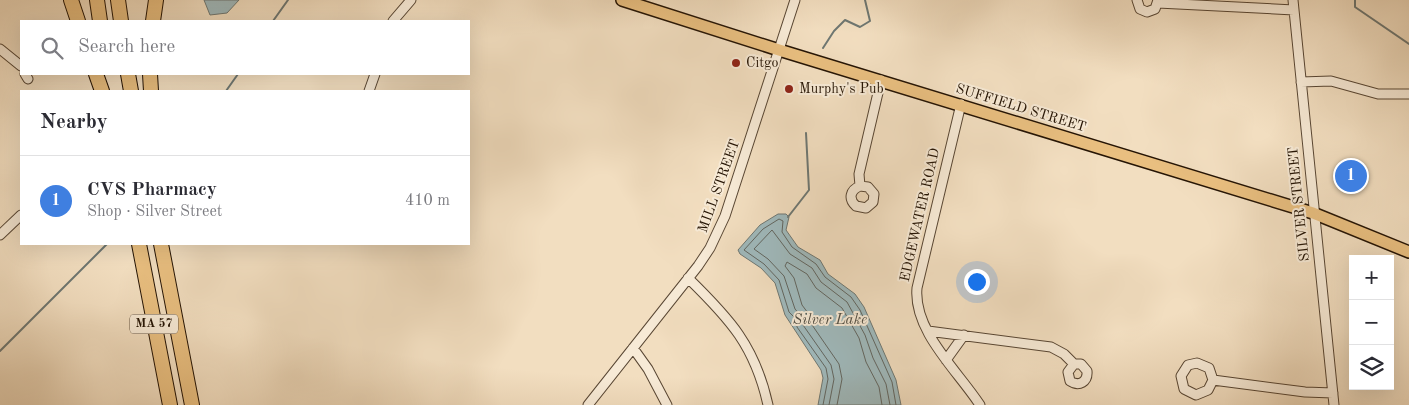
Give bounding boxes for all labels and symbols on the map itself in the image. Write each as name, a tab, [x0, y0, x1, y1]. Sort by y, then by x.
place label: Citgo	[746, 56, 779, 70]
marker: Citgo	[730, 57, 742, 69]
street label: SUFFIELD STREET	[954, 81, 1088, 135]
place label: Murphy's Pub	[799, 82, 884, 96]
marker: Murphy's Pub	[783, 83, 795, 95]
street label: MILL STREET	[696, 138, 742, 234]
street label: SILVER STREET	[1286, 146, 1312, 262]
street label: EDGEWATER ROAD	[898, 147, 942, 283]
pin: 1	[1335, 157, 1367, 195]
your location	[964, 269, 990, 295]
water label: Silver Lake	[793, 313, 867, 328]
road number: MA 57	[130, 314, 178, 334]

